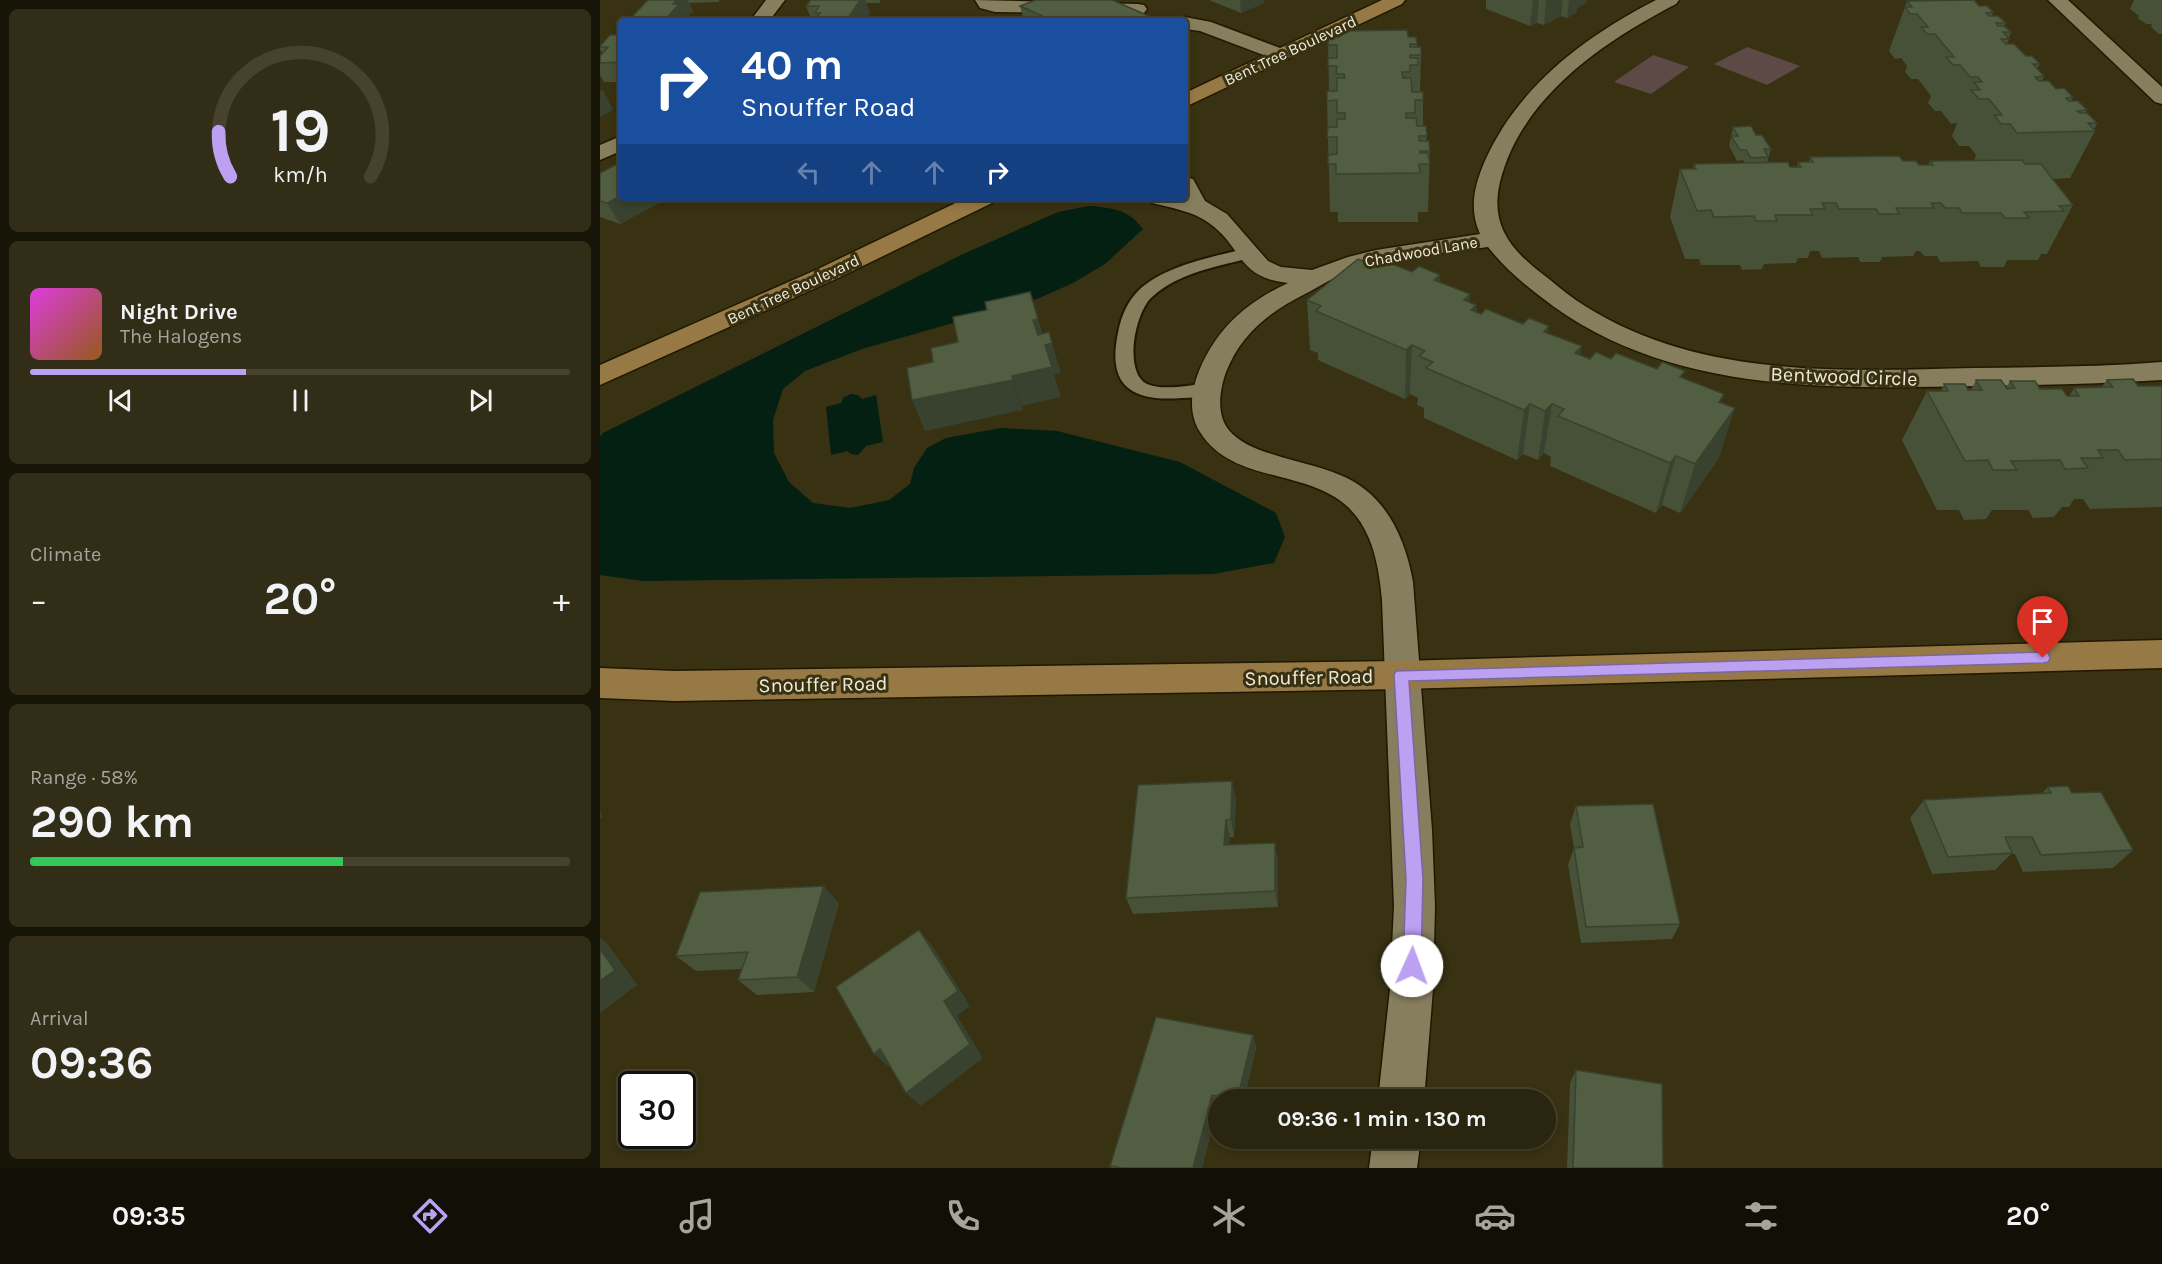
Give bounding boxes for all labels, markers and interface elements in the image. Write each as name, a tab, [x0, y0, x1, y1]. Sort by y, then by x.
street label: Bent Tree Boulevard	[1221, 11, 1359, 89]
text: 40 m	[741, 40, 843, 90]
icon: right	[642, 42, 720, 120]
text: Snouffer Road	[741, 91, 915, 123]
text: 19	[270, 95, 330, 168]
icon: left	[792, 156, 825, 189]
icon: ahead	[855, 156, 888, 189]
icon: ahead	[918, 156, 951, 189]
icon: right	[981, 156, 1014, 189]
text: km/h	[273, 163, 327, 188]
street label: Chadwood Lane	[1363, 232, 1479, 271]
street label: Bent Tree Boulevard	[724, 250, 862, 328]
text: Night Drive	[120, 299, 238, 325]
text: The Halogens	[120, 325, 242, 348]
street label: Bentwood Circle	[1770, 362, 1918, 391]
icon: previous	[104, 384, 137, 417]
icon: pause	[284, 384, 317, 417]
icon: next	[464, 384, 497, 417]
text: Climate	[30, 543, 101, 566]
text: 20°	[263, 573, 337, 625]
text: −	[30, 581, 47, 619]
text: +	[553, 581, 570, 619]
pin	[2017, 596, 2068, 658]
icon: arrive	[2026, 605, 2059, 638]
street label: Snouffer Road	[1244, 665, 1374, 690]
street label: Snouffer Road	[758, 672, 888, 697]
text: Range · 58%	[30, 766, 138, 789]
text: 290 km	[30, 796, 194, 848]
position arrow	[1380, 934, 1444, 998]
text: Arrival	[30, 1007, 89, 1030]
text: 09:36	[30, 1037, 153, 1089]
speed limit sign: 30	[618, 1071, 696, 1149]
text: 09:36 · 1 min · 130 m	[1277, 1106, 1487, 1132]
icon: directions	[409, 1195, 451, 1237]
icon: music	[676, 1195, 718, 1237]
icon: phone	[942, 1195, 984, 1237]
icon: climate	[1208, 1195, 1250, 1237]
icon: car	[1474, 1195, 1516, 1237]
icon: filters	[1740, 1195, 1782, 1237]
text: 09:35	[112, 1200, 185, 1232]
text: 20°	[2006, 1200, 2050, 1232]

